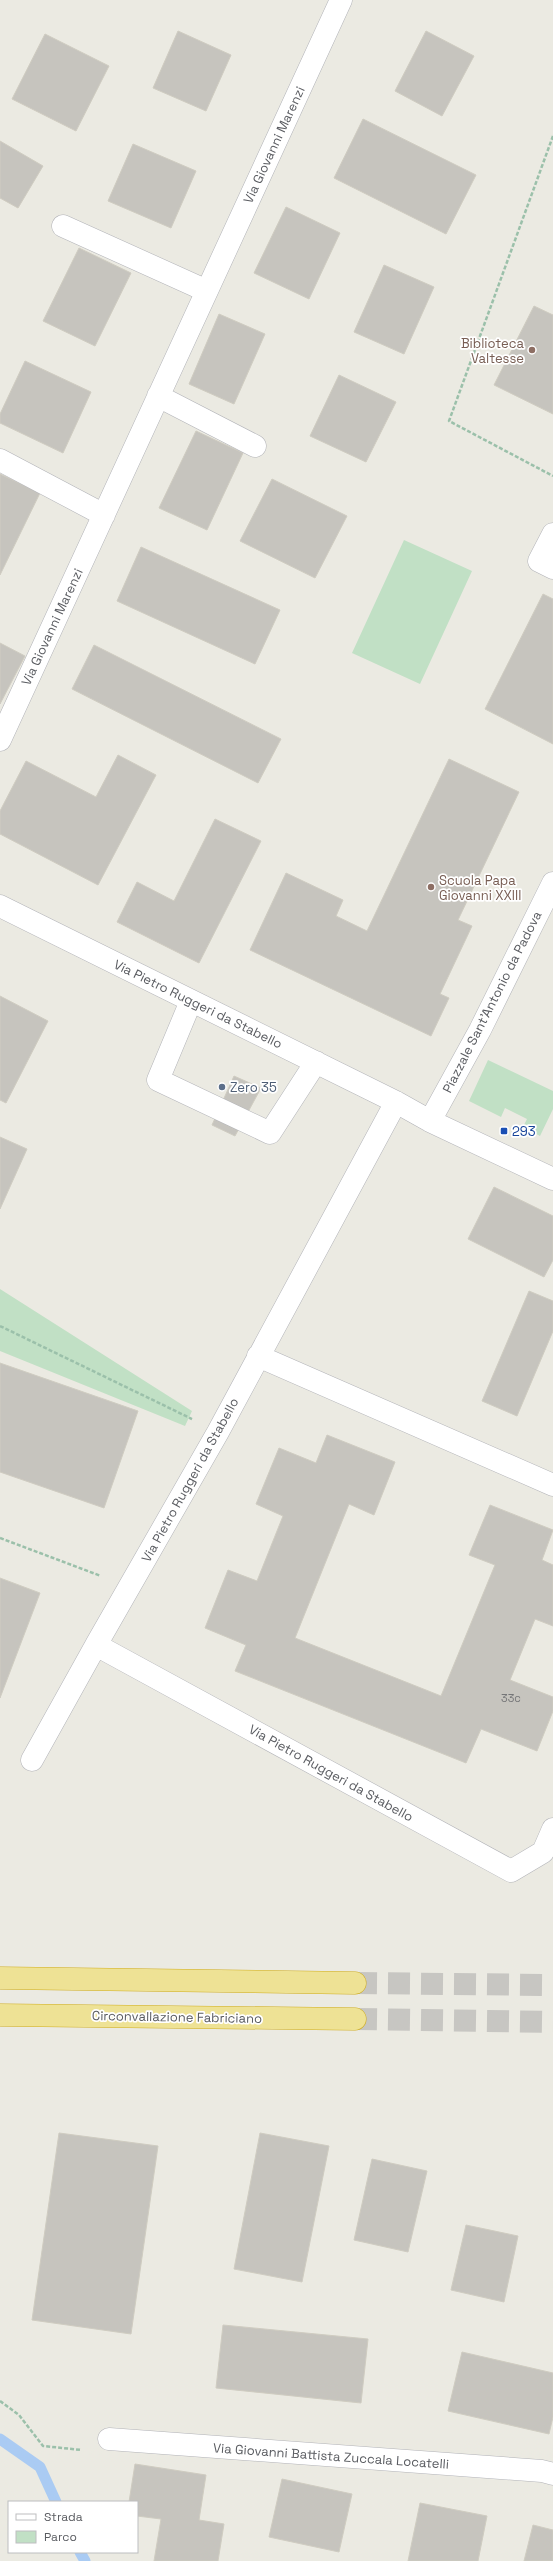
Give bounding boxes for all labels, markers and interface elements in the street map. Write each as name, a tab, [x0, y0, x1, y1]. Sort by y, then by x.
street label: Via Giovanni Marenzi	[239, 84, 309, 206]
place label: Biblioteca Valtesse	[461, 335, 525, 367]
marker: Biblioteca Valtesse	[527, 345, 537, 355]
street label: Via Giovanni Marenzi	[17, 566, 87, 688]
place label: Scuola Papa Giovanni XXIII	[439, 872, 521, 904]
marker: Scuola Papa Giovanni XXIII	[426, 882, 436, 892]
street label: Piazzale Sant'Antonio da Padova	[439, 908, 546, 1096]
street label: Via Pietro Ruggeri da Stabello	[111, 956, 285, 1052]
place label: Zero 35	[230, 1079, 277, 1096]
marker: Zero 35	[217, 1082, 227, 1092]
place label: 293	[512, 1123, 536, 1140]
marker: 293	[499, 1126, 509, 1136]
street label: Via Pietro Ruggeri da Stabello	[138, 1395, 242, 1565]
house number: 33c	[501, 1691, 521, 1705]
street label: Via Pietro Ruggeri da Stabello	[246, 1721, 416, 1825]
street label: Circonvallazione Fabriciano	[92, 2007, 262, 2027]
street label: Via Giovanni Battista Zuccala Locatelli	[212, 2439, 450, 2473]
legend	[8, 2501, 138, 2553]
text: Strada	[44, 2509, 83, 2525]
text: Parco	[44, 2529, 77, 2545]

